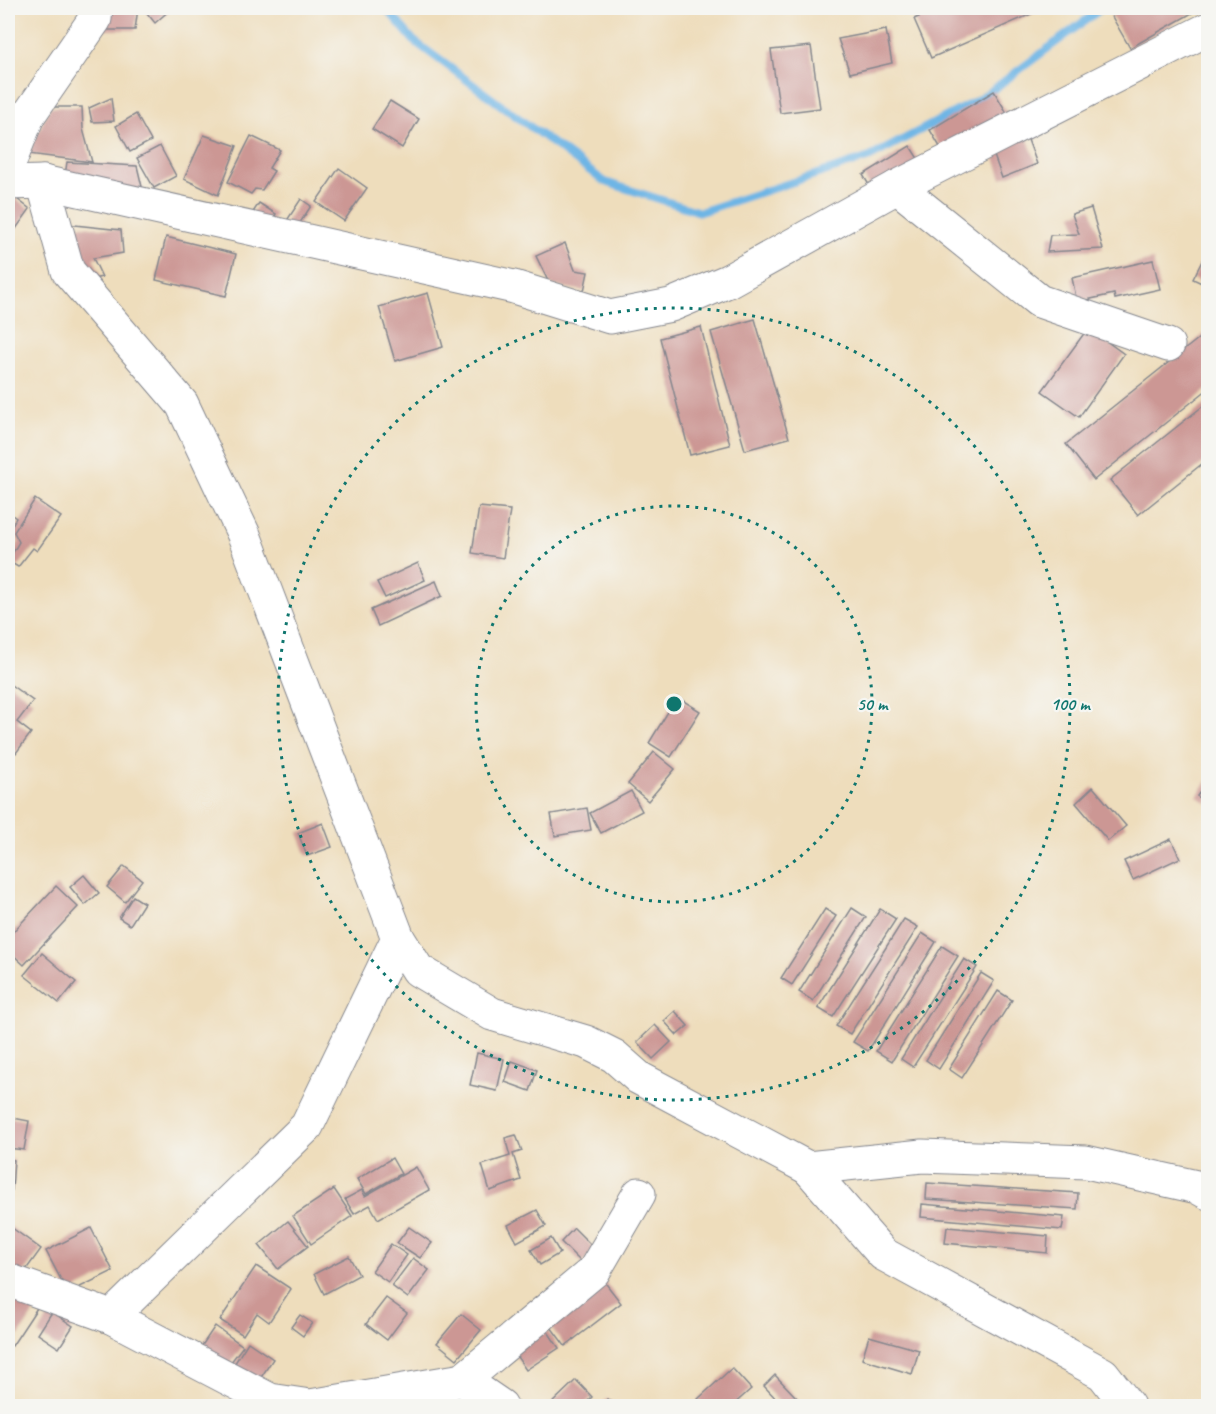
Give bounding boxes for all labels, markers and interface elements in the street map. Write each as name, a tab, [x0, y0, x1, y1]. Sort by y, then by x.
text: 50 m	[857, 693, 889, 715]
text: 100 m	[1051, 693, 1091, 715]
centre of rings	[664, 694, 684, 714]

